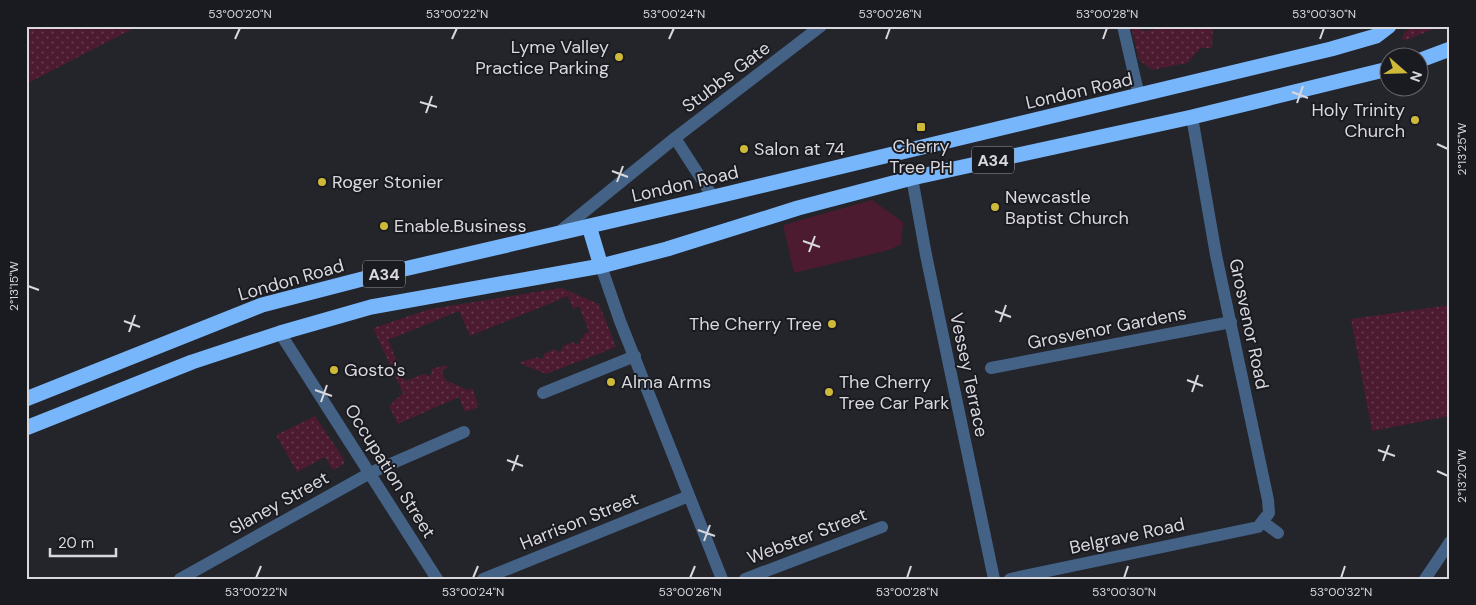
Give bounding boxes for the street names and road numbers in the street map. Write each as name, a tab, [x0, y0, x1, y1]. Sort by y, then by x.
street label: Stubbs Gate	[677, 36, 775, 118]
street label: London Road	[1023, 67, 1135, 115]
road number: A34	[972, 146, 1014, 174]
street label: London Road	[629, 160, 741, 208]
street label: London Road	[235, 253, 347, 307]
street label: Grosvenor Road	[1223, 257, 1275, 391]
road number: A34	[363, 260, 405, 288]
street label: Grosvenor Gardens	[1025, 301, 1189, 355]
street label: Vessey Terrace	[944, 311, 994, 439]
street label: Occupation Street	[339, 399, 441, 543]
street label: Slaney Street	[225, 466, 333, 540]
street label: Harrison Street	[516, 486, 642, 556]
street label: Webster Street	[744, 502, 870, 570]
street label: Belgrave Road	[1067, 512, 1187, 560]

